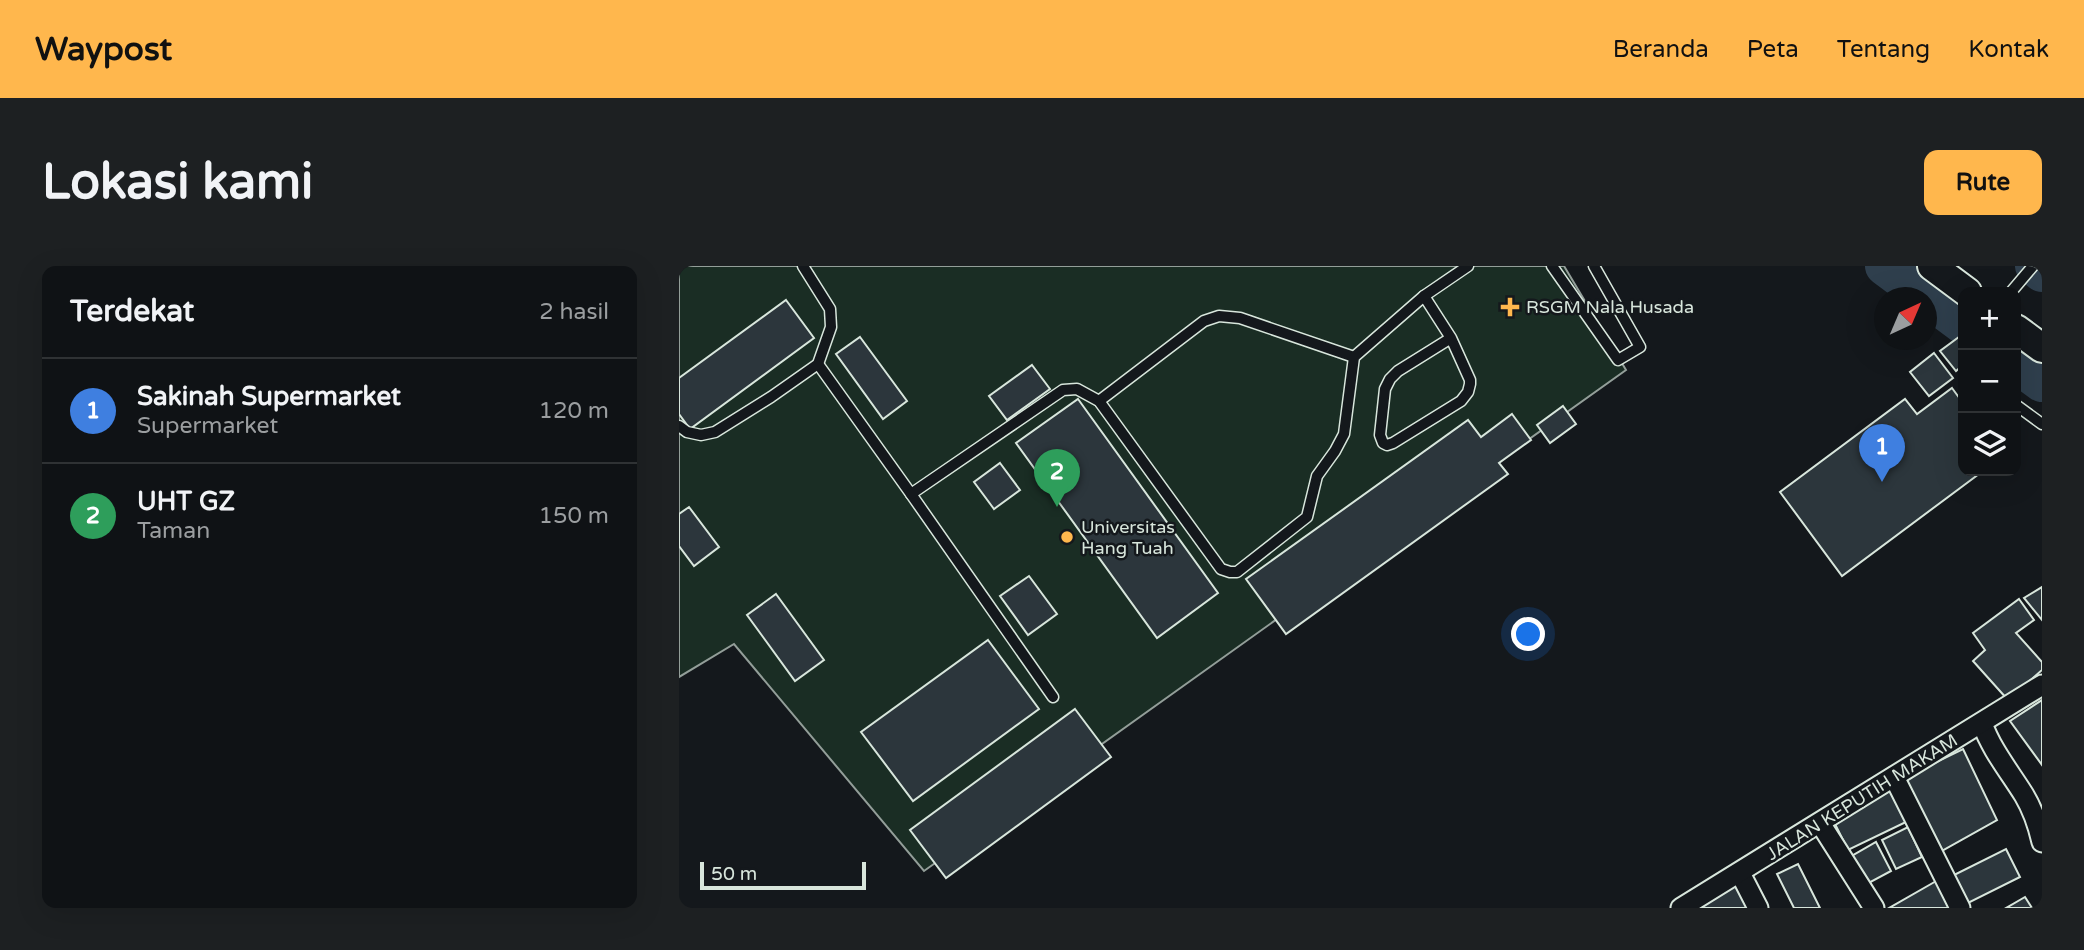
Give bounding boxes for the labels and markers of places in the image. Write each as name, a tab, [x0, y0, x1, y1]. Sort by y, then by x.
place label: RSGM Nala Husada	[1526, 296, 1694, 318]
marker: RSGM Nala Husada	[1500, 297, 1520, 317]
pin: 1	[1859, 424, 1905, 482]
pin: 2	[1034, 449, 1080, 507]
place label: Universitas Hang Tuah	[1081, 516, 1175, 559]
marker: Universitas Hang Tuah	[1059, 529, 1075, 545]

